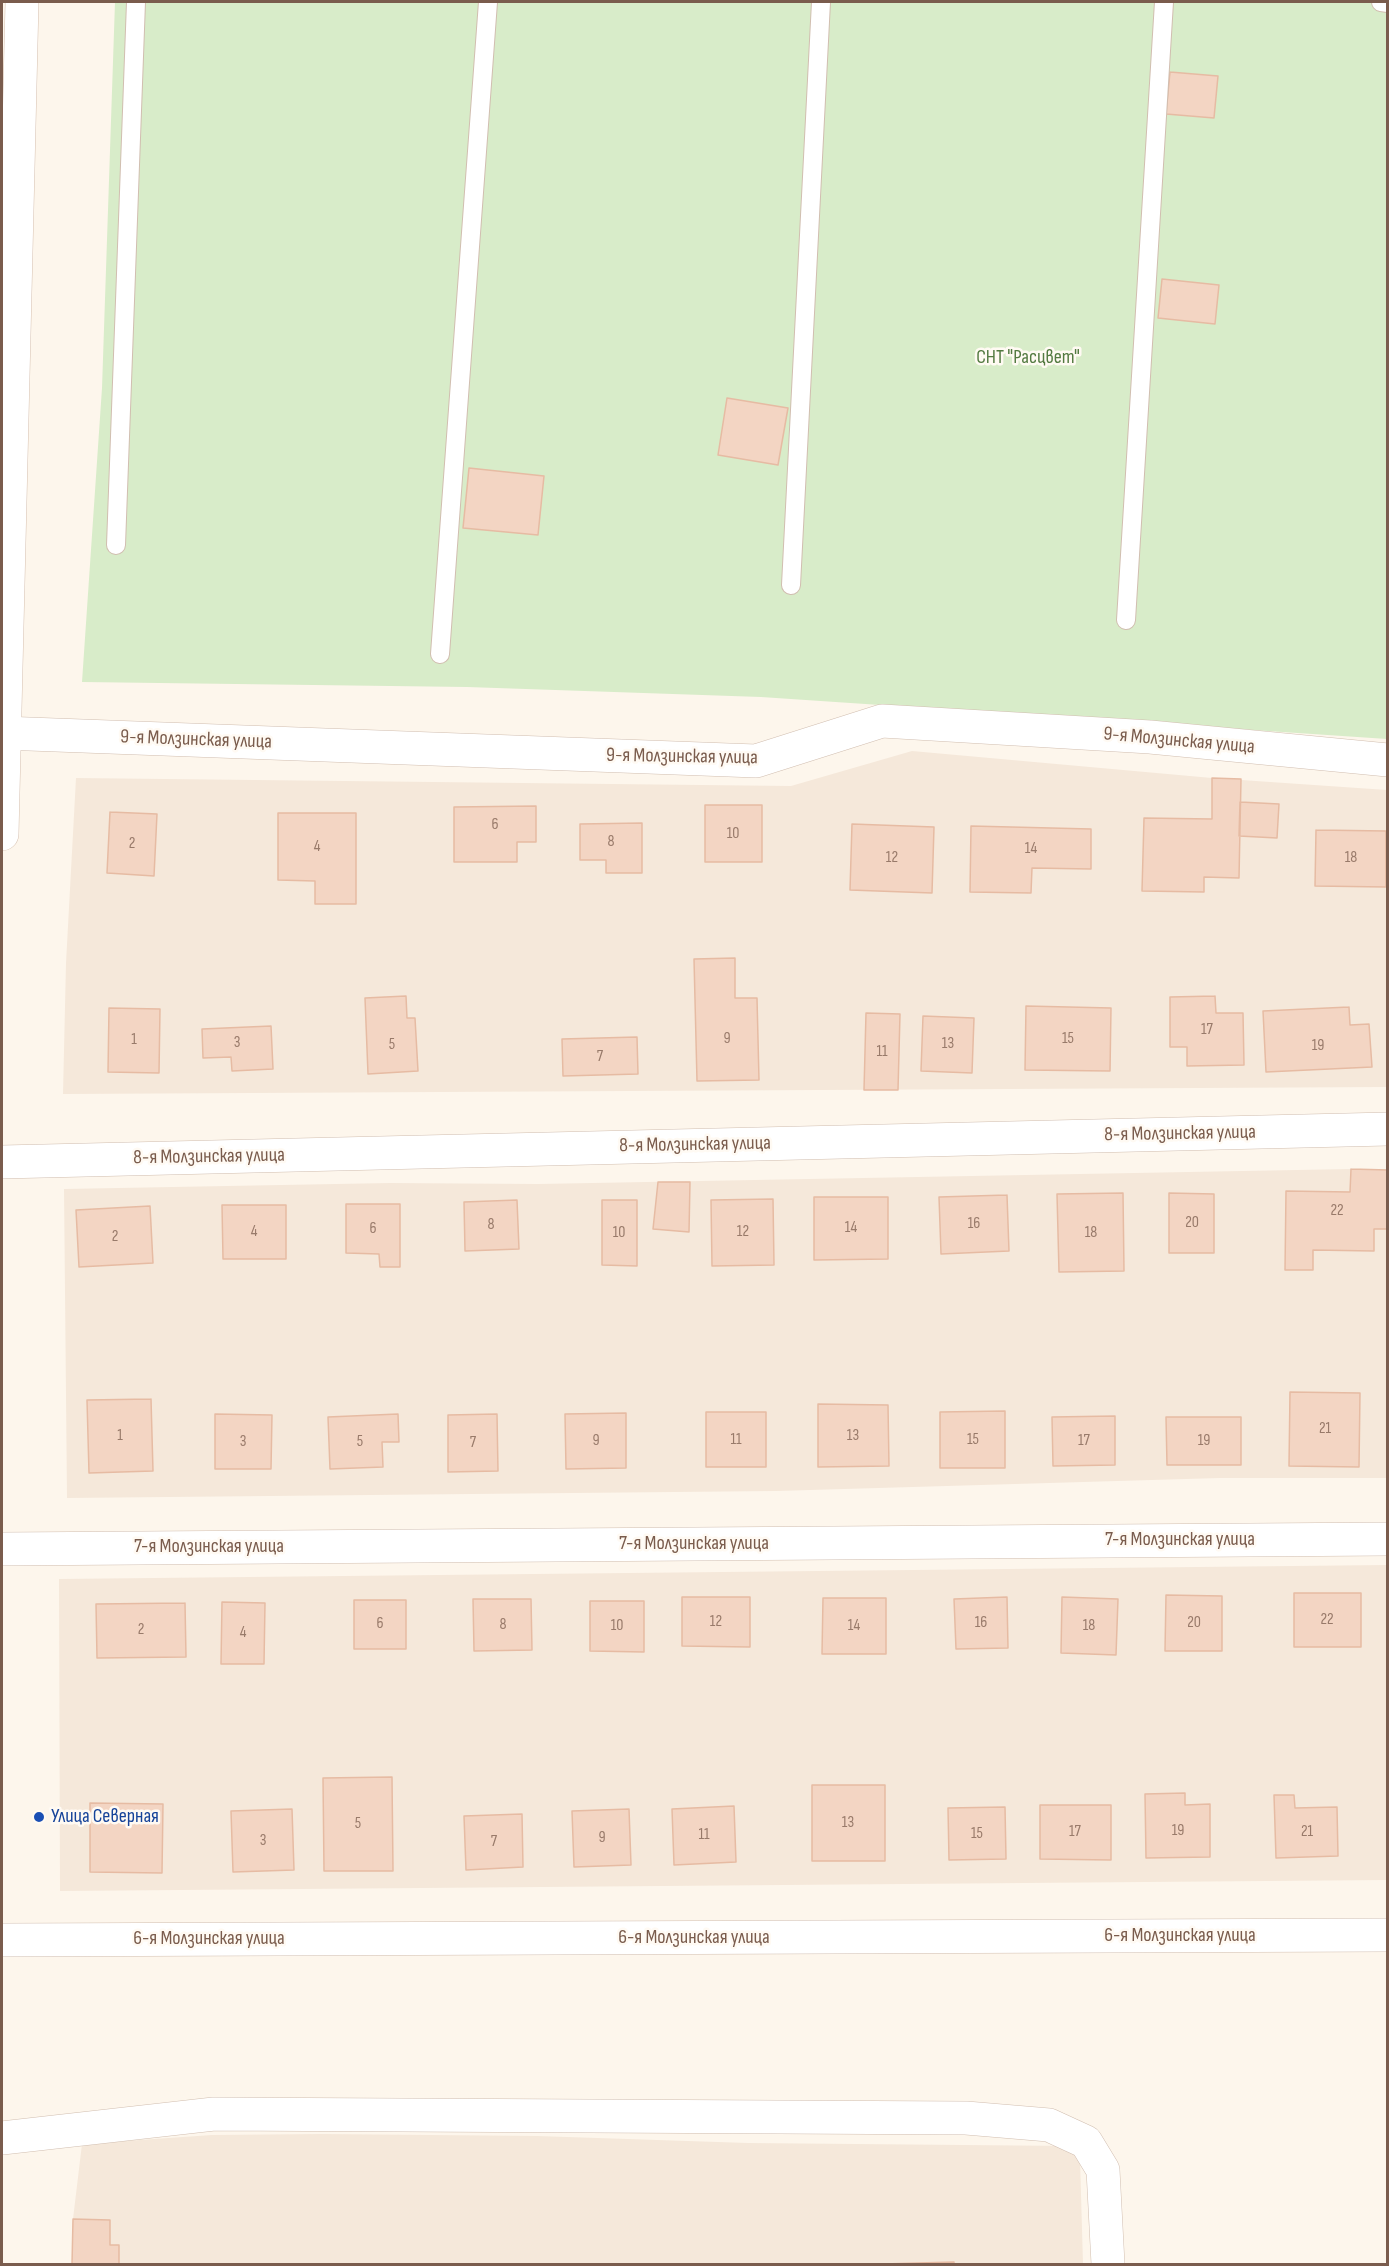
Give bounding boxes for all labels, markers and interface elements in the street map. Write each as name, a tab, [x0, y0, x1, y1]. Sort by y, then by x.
park label: СНТ "Расцвет"	[976, 346, 1080, 370]
street label: 9-я Молзинская улица	[1102, 722, 1256, 760]
street label: 9-я Молзинская улица	[120, 725, 272, 755]
street label: 9-я Молзинская улица	[606, 744, 758, 770]
house number: 6	[491, 815, 499, 835]
house number: 10	[727, 824, 739, 844]
house number: 8	[607, 832, 615, 852]
house number: 2	[129, 834, 135, 854]
house number: 4	[314, 837, 320, 857]
house number: 14	[1025, 839, 1037, 859]
house number: 12	[886, 848, 898, 868]
house number: 18	[1345, 848, 1357, 868]
house number: 17	[1201, 1020, 1213, 1040]
house number: 9	[723, 1029, 731, 1049]
house number: 15	[1062, 1029, 1074, 1049]
house number: 1	[131, 1030, 137, 1050]
house number: 3	[234, 1033, 240, 1053]
house number: 13	[942, 1034, 954, 1054]
house number: 5	[389, 1035, 395, 1055]
house number: 19	[1312, 1036, 1324, 1056]
house number: 11	[876, 1042, 888, 1062]
house number: 7	[597, 1047, 603, 1067]
street label: 8-я Молзинская улица	[1104, 1121, 1256, 1147]
street label: 8-я Молзинская улица	[619, 1132, 771, 1158]
street label: 8-я Молзинская улица	[133, 1144, 285, 1170]
house number: 22	[1330, 1201, 1344, 1221]
house number: 20	[1185, 1213, 1199, 1233]
house number: 16	[968, 1214, 980, 1234]
house number: 8	[487, 1215, 495, 1235]
house number: 14	[845, 1218, 857, 1238]
house number: 6	[369, 1219, 377, 1239]
house number: 4	[251, 1222, 257, 1242]
house number: 12	[737, 1222, 749, 1242]
house number: 10	[613, 1223, 625, 1243]
house number: 18	[1085, 1223, 1097, 1243]
house number: 2	[112, 1227, 118, 1247]
house number: 21	[1319, 1419, 1331, 1439]
house number: 1	[117, 1426, 123, 1446]
house number: 13	[847, 1426, 859, 1446]
house number: 11	[730, 1430, 742, 1450]
house number: 15	[967, 1430, 979, 1450]
house number: 9	[592, 1431, 600, 1451]
house number: 17	[1078, 1431, 1090, 1451]
house number: 19	[1198, 1431, 1210, 1451]
house number: 3	[240, 1432, 246, 1452]
house number: 5	[357, 1432, 363, 1452]
house number: 7	[470, 1433, 476, 1453]
street label: 7-я Молзинская улица	[1105, 1528, 1255, 1552]
street label: 7-я Молзинская улица	[619, 1532, 769, 1556]
street label: 7-я Молзинская улица	[134, 1535, 284, 1559]
house number: 22	[1320, 1610, 1334, 1630]
house number: 12	[710, 1612, 722, 1632]
house number: 16	[975, 1613, 987, 1633]
house number: 20	[1187, 1613, 1201, 1633]
house number: 6	[376, 1614, 384, 1634]
house number: 8	[499, 1615, 507, 1635]
house number: 10	[611, 1616, 623, 1636]
house number: 14	[848, 1616, 860, 1636]
house number: 18	[1083, 1616, 1095, 1636]
house number: 2	[138, 1620, 144, 1640]
house number: 4	[240, 1623, 246, 1643]
place label: Улица Северная	[51, 1805, 159, 1829]
marker: Улица Северная	[32, 1810, 46, 1824]
house number: 13	[842, 1813, 854, 1833]
house number: 5	[355, 1814, 361, 1834]
house number: 19	[1172, 1821, 1184, 1841]
house number: 17	[1069, 1822, 1081, 1842]
house number: 21	[1301, 1822, 1313, 1842]
house number: 15	[971, 1824, 983, 1844]
house number: 11	[698, 1825, 710, 1845]
house number: 9	[598, 1828, 606, 1848]
house number: 3	[260, 1831, 266, 1851]
house number: 7	[491, 1832, 497, 1852]
street label: 6-я Молзинская улица	[1104, 1924, 1256, 1948]
street label: 6-я Молзинская улица	[618, 1926, 770, 1950]
street label: 6-я Молзинская улица	[133, 1927, 285, 1951]

